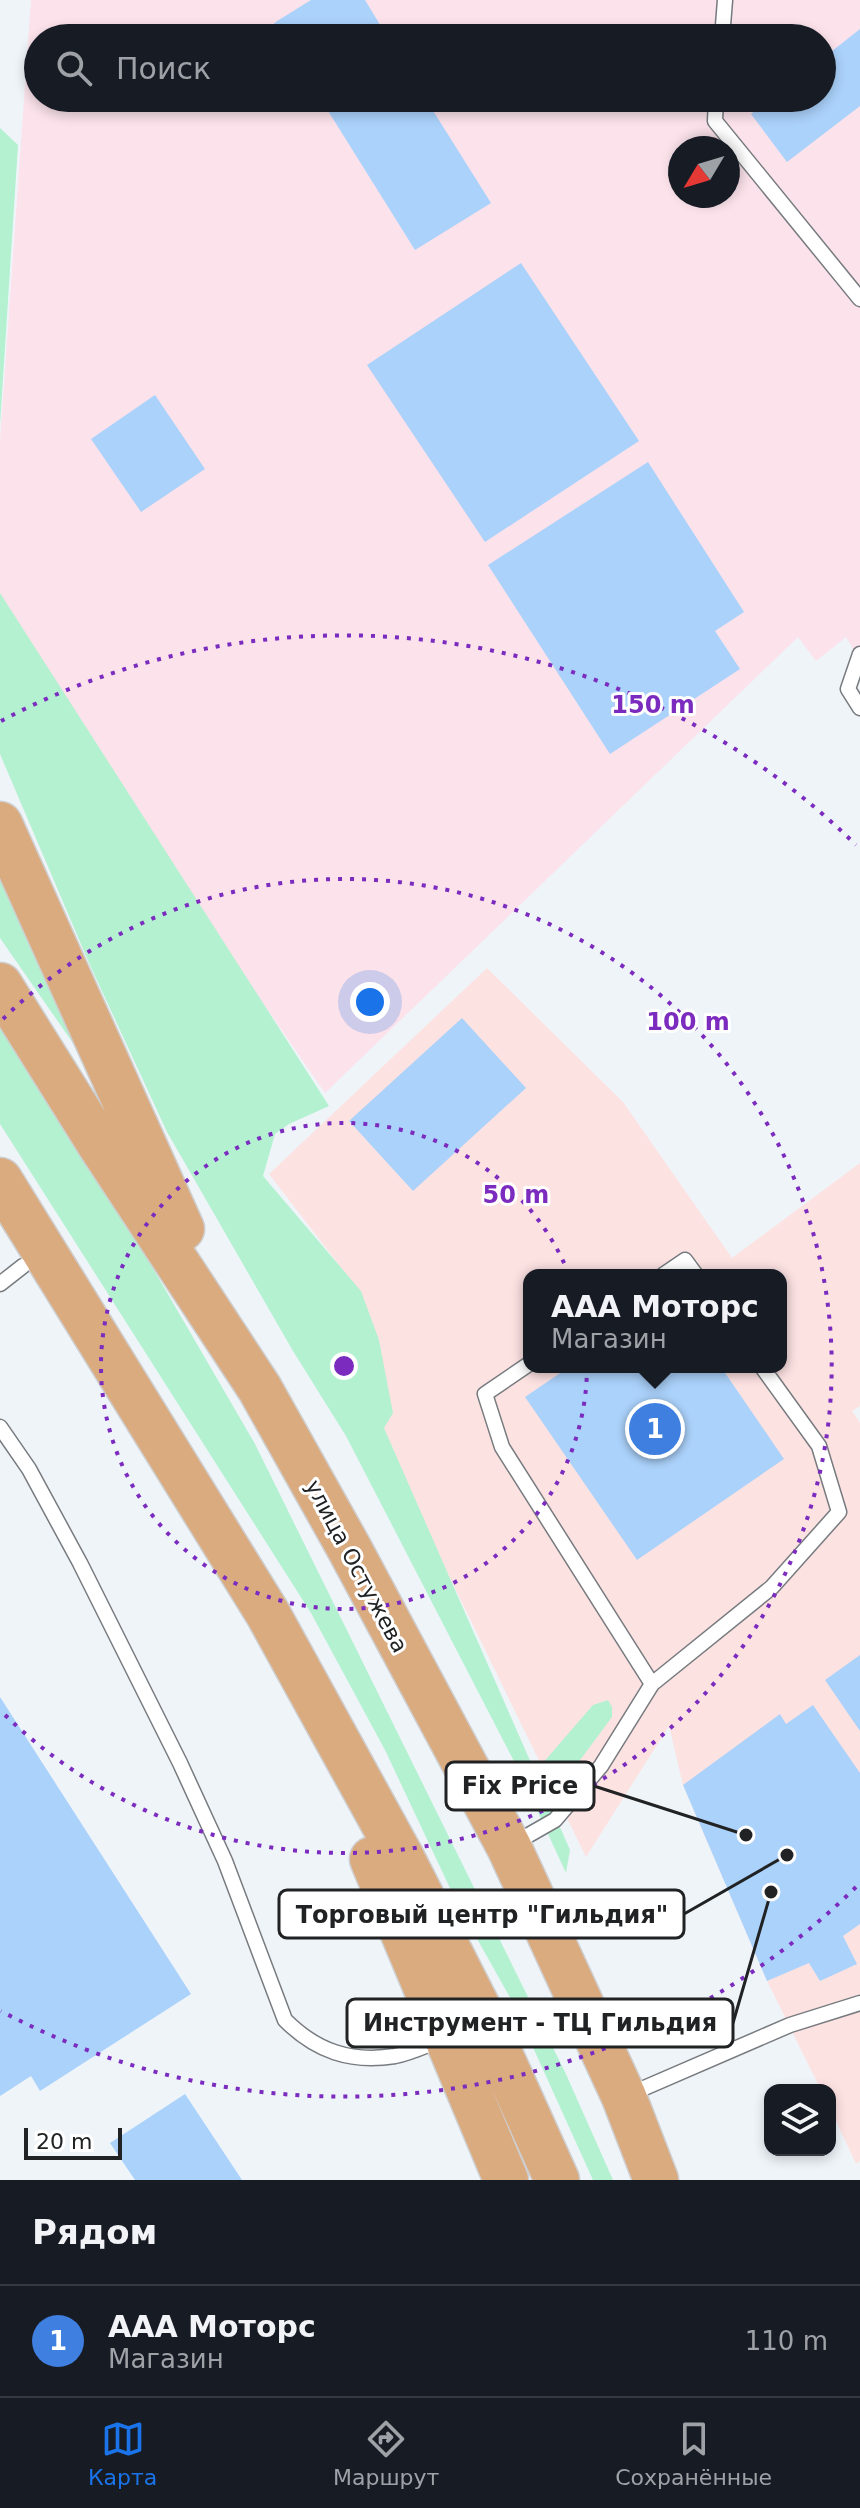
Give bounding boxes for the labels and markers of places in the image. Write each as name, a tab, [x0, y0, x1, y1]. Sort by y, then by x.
centre of rings	[330, 1352, 358, 1380]
pin: 1	[629, 1399, 681, 1459]
callout: Fix Price	[446, 1762, 594, 1810]
callout: Торговый центр "Гильдия"	[279, 1890, 684, 1938]
callout: Инструмент - ТЦ Гильдия	[347, 1999, 733, 2047]

